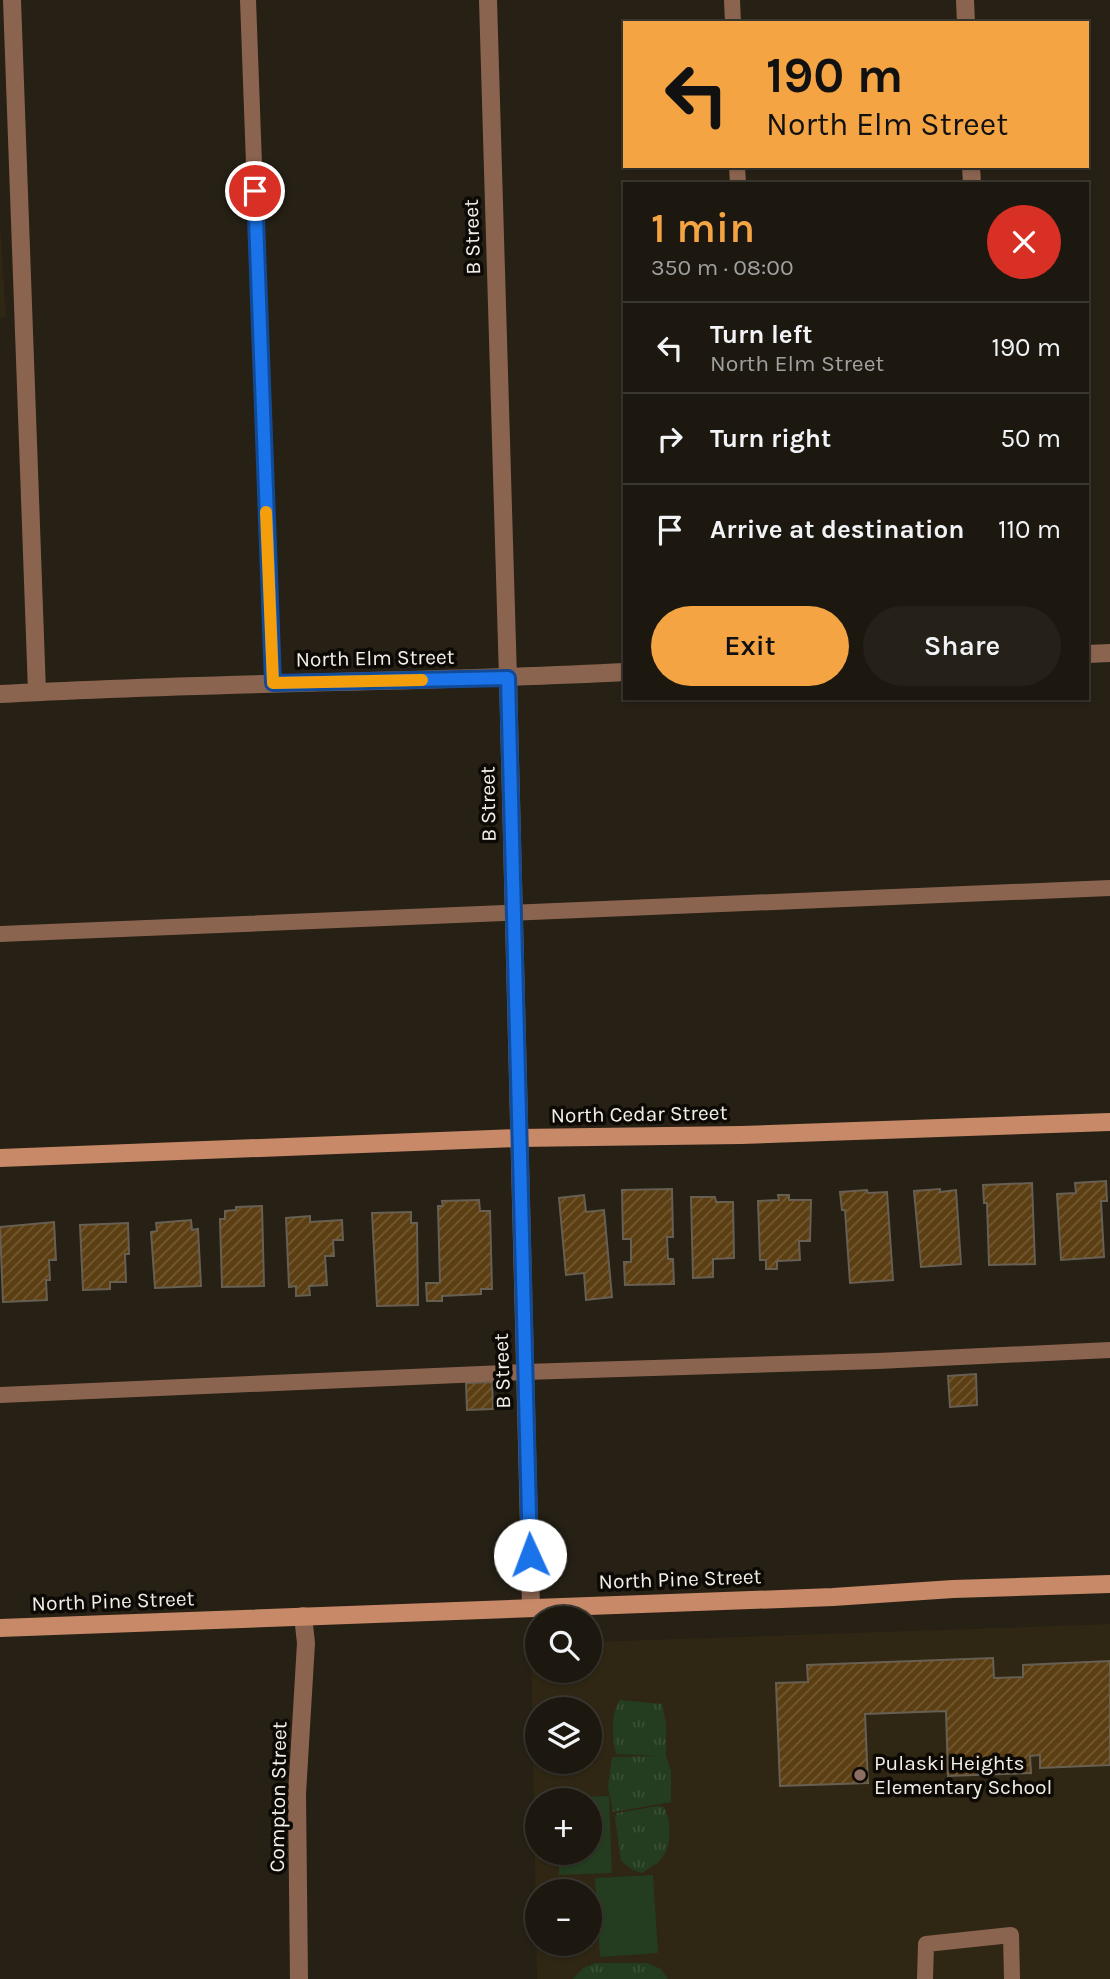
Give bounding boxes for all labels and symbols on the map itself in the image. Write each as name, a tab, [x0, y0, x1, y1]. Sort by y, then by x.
pin	[225, 161, 285, 221]
street label: B Street	[459, 199, 485, 275]
street label: North Elm Street	[295, 645, 455, 671]
street label: B Street	[475, 766, 501, 842]
street label: North Cedar Street	[550, 1100, 728, 1128]
street label: B Street	[489, 1333, 515, 1409]
position arrow	[493, 1518, 567, 1592]
street label: North Pine Street	[598, 1564, 762, 1594]
street label: North Pine Street	[31, 1586, 195, 1616]
street label: Compton Street	[265, 1721, 291, 1873]
place label: Pulaski Heights Elementary School	[874, 1751, 1052, 1799]
marker: Pulaski Heights Elementary School	[852, 1767, 868, 1783]

